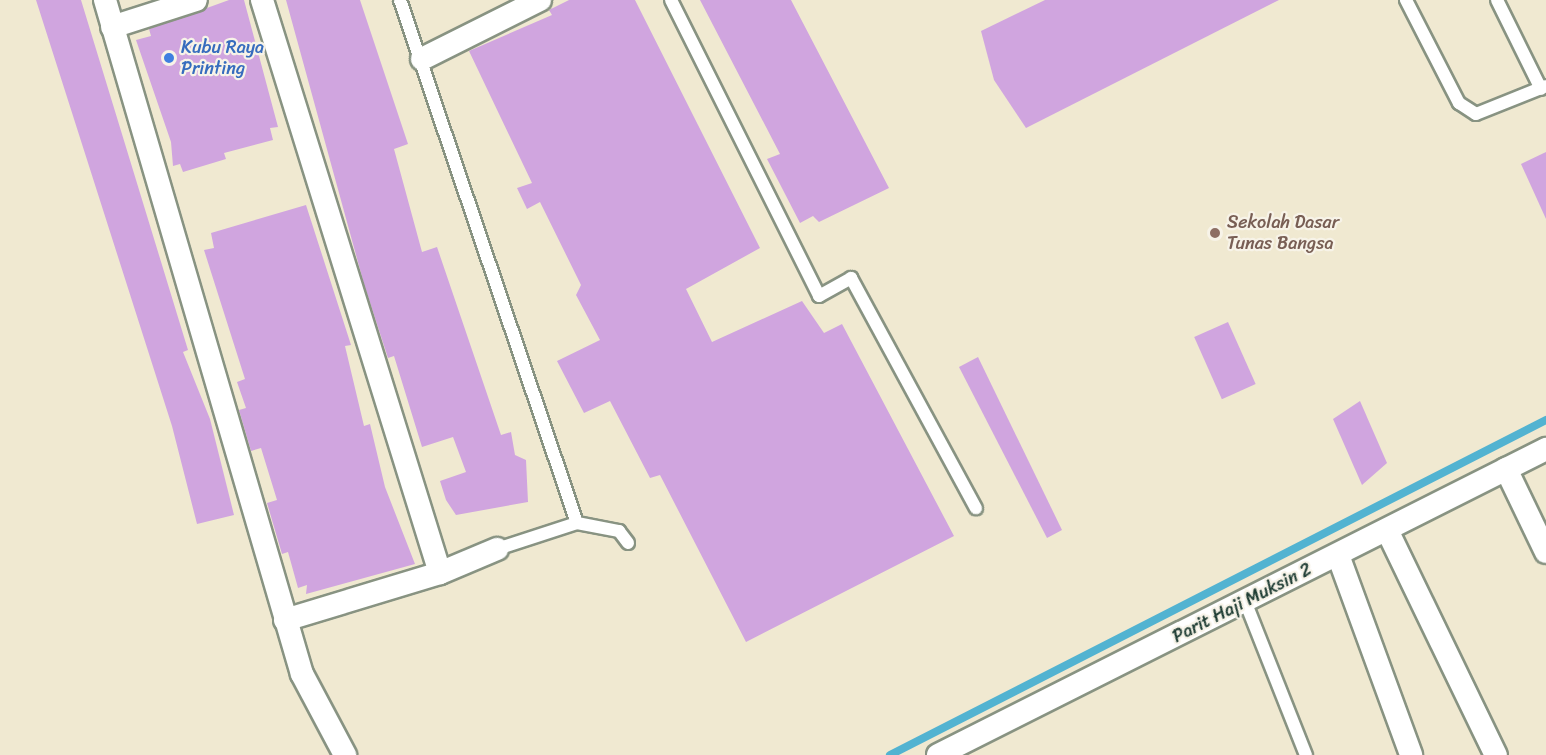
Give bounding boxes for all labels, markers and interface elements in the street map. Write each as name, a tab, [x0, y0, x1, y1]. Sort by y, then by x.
place label: Kubu Raya Printing	[181, 37, 264, 80]
marker: Kubu Raya Printing	[162, 51, 176, 65]
place label: Sekolah Dasar Tunas Bangsa	[1227, 212, 1339, 254]
marker: Sekolah Dasar Tunas Bangsa	[1208, 226, 1222, 240]
street label: Parit Haji Muksin 2	[1168, 558, 1316, 648]

